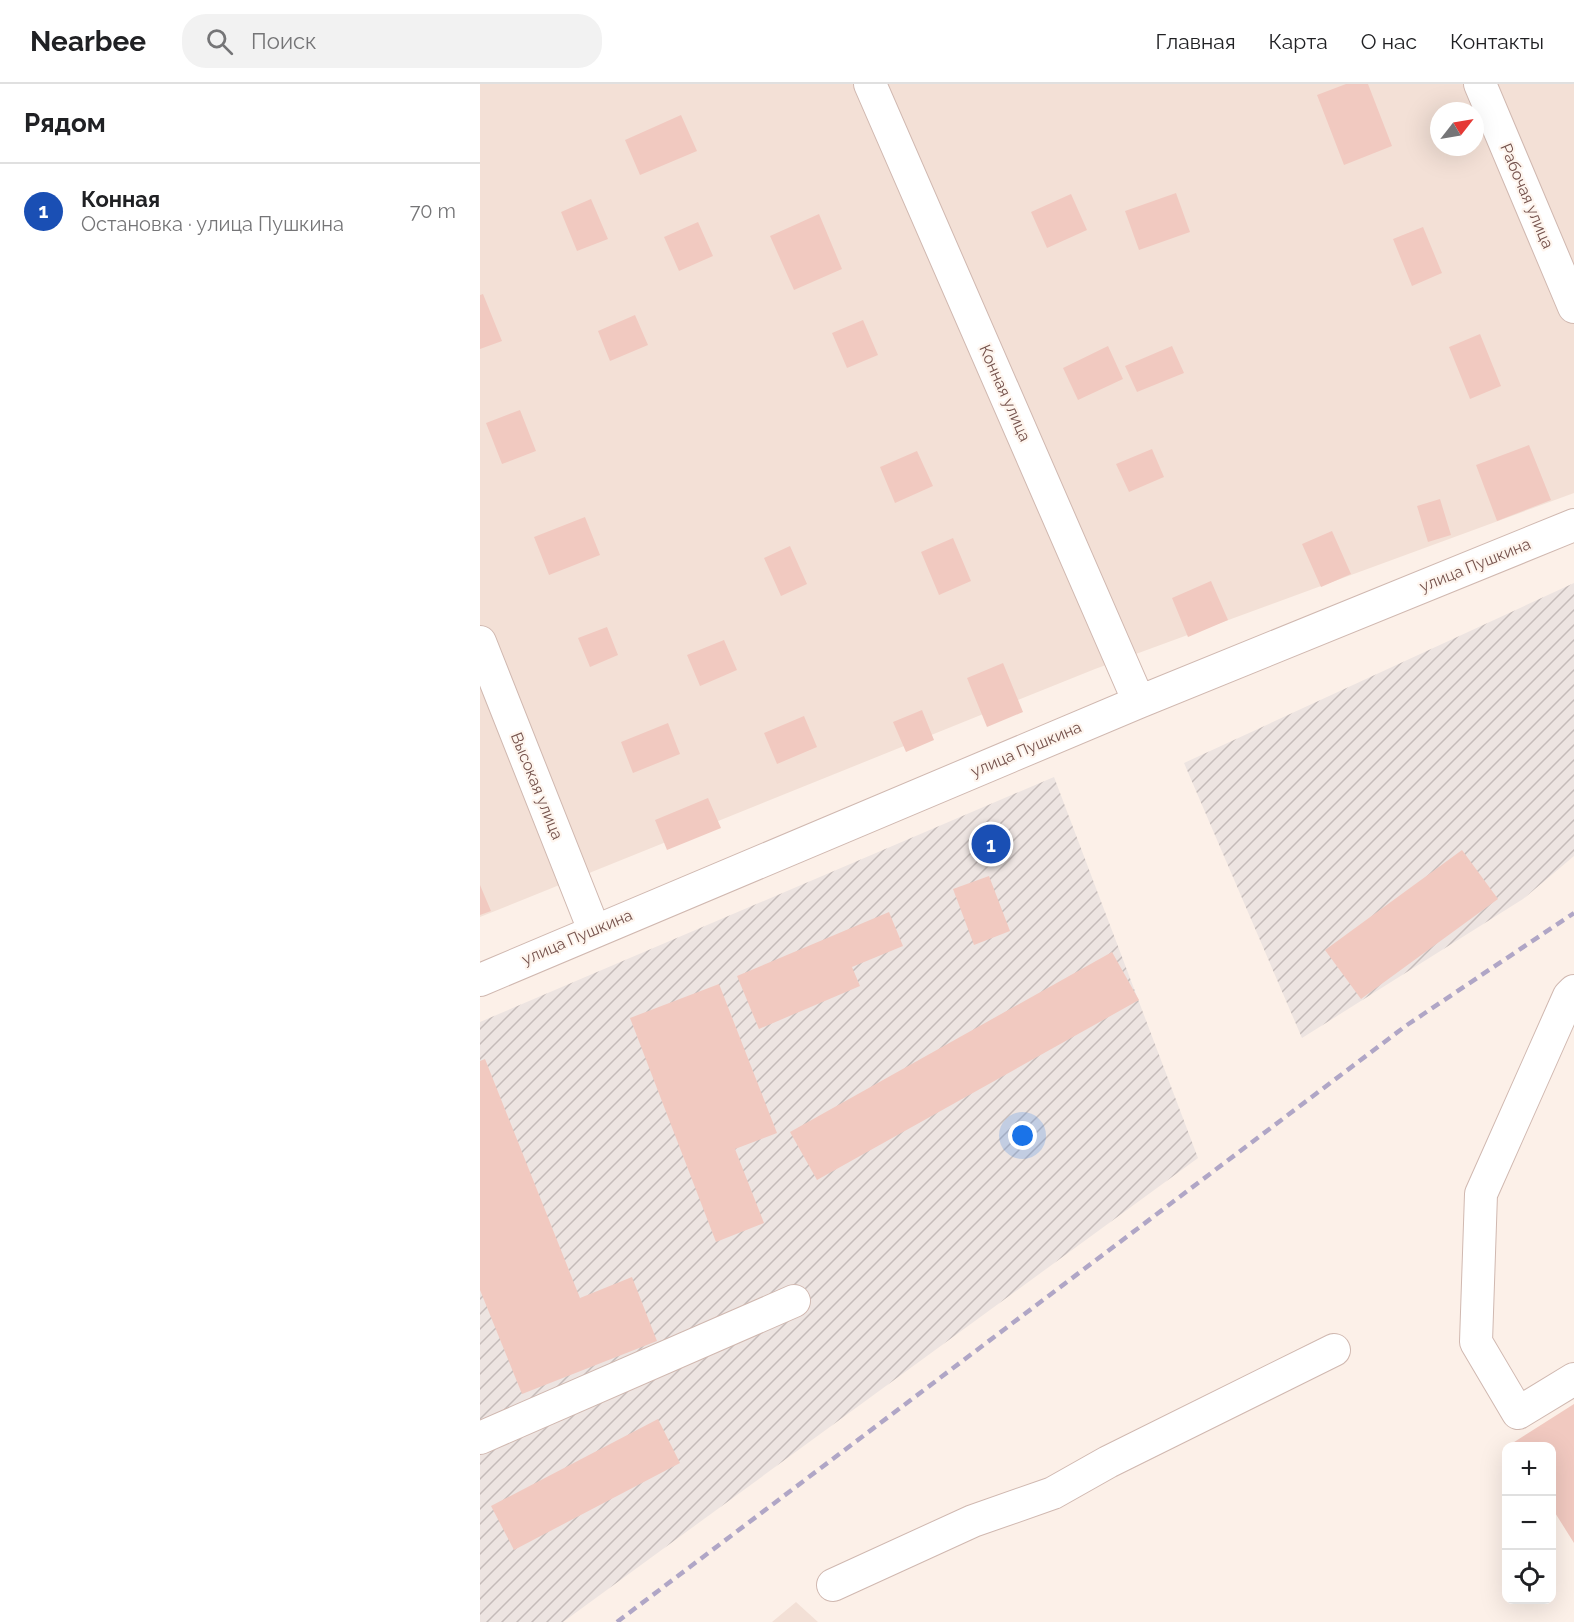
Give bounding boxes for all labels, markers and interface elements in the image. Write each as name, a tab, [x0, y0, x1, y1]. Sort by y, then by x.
search box	[182, 14, 602, 68]
text: Nearbee	[30, 25, 146, 58]
icon: search	[203, 25, 236, 58]
text: Поиск	[251, 28, 316, 54]
text: Главная	[1156, 29, 1236, 54]
text: Карта	[1269, 29, 1328, 54]
text: О нас	[1361, 29, 1417, 54]
text: Контакты	[1450, 29, 1544, 54]
north arrow	[1430, 102, 1484, 156]
text: Рядом	[24, 108, 106, 138]
street label: Рабочая улица	[1496, 141, 1558, 251]
text: Конная	[81, 186, 160, 212]
text: 1	[39, 199, 48, 223]
text: 70 m	[410, 199, 456, 223]
text: Остановка · улица Пушкина	[81, 212, 344, 236]
street label: Конная улица	[975, 342, 1035, 444]
street label: улица Пушкина	[1417, 534, 1533, 596]
street label: улица Пушкина	[968, 717, 1084, 781]
street label: Высокая улица	[507, 730, 567, 842]
pin: 1	[972, 822, 1010, 867]
street label: улица Пушкина	[519, 905, 635, 969]
your location	[1008, 1121, 1037, 1150]
map controls	[1502, 1442, 1556, 1604]
button: +	[1502, 1442, 1556, 1496]
button: −	[1502, 1496, 1556, 1550]
button: locate	[1502, 1550, 1556, 1604]

